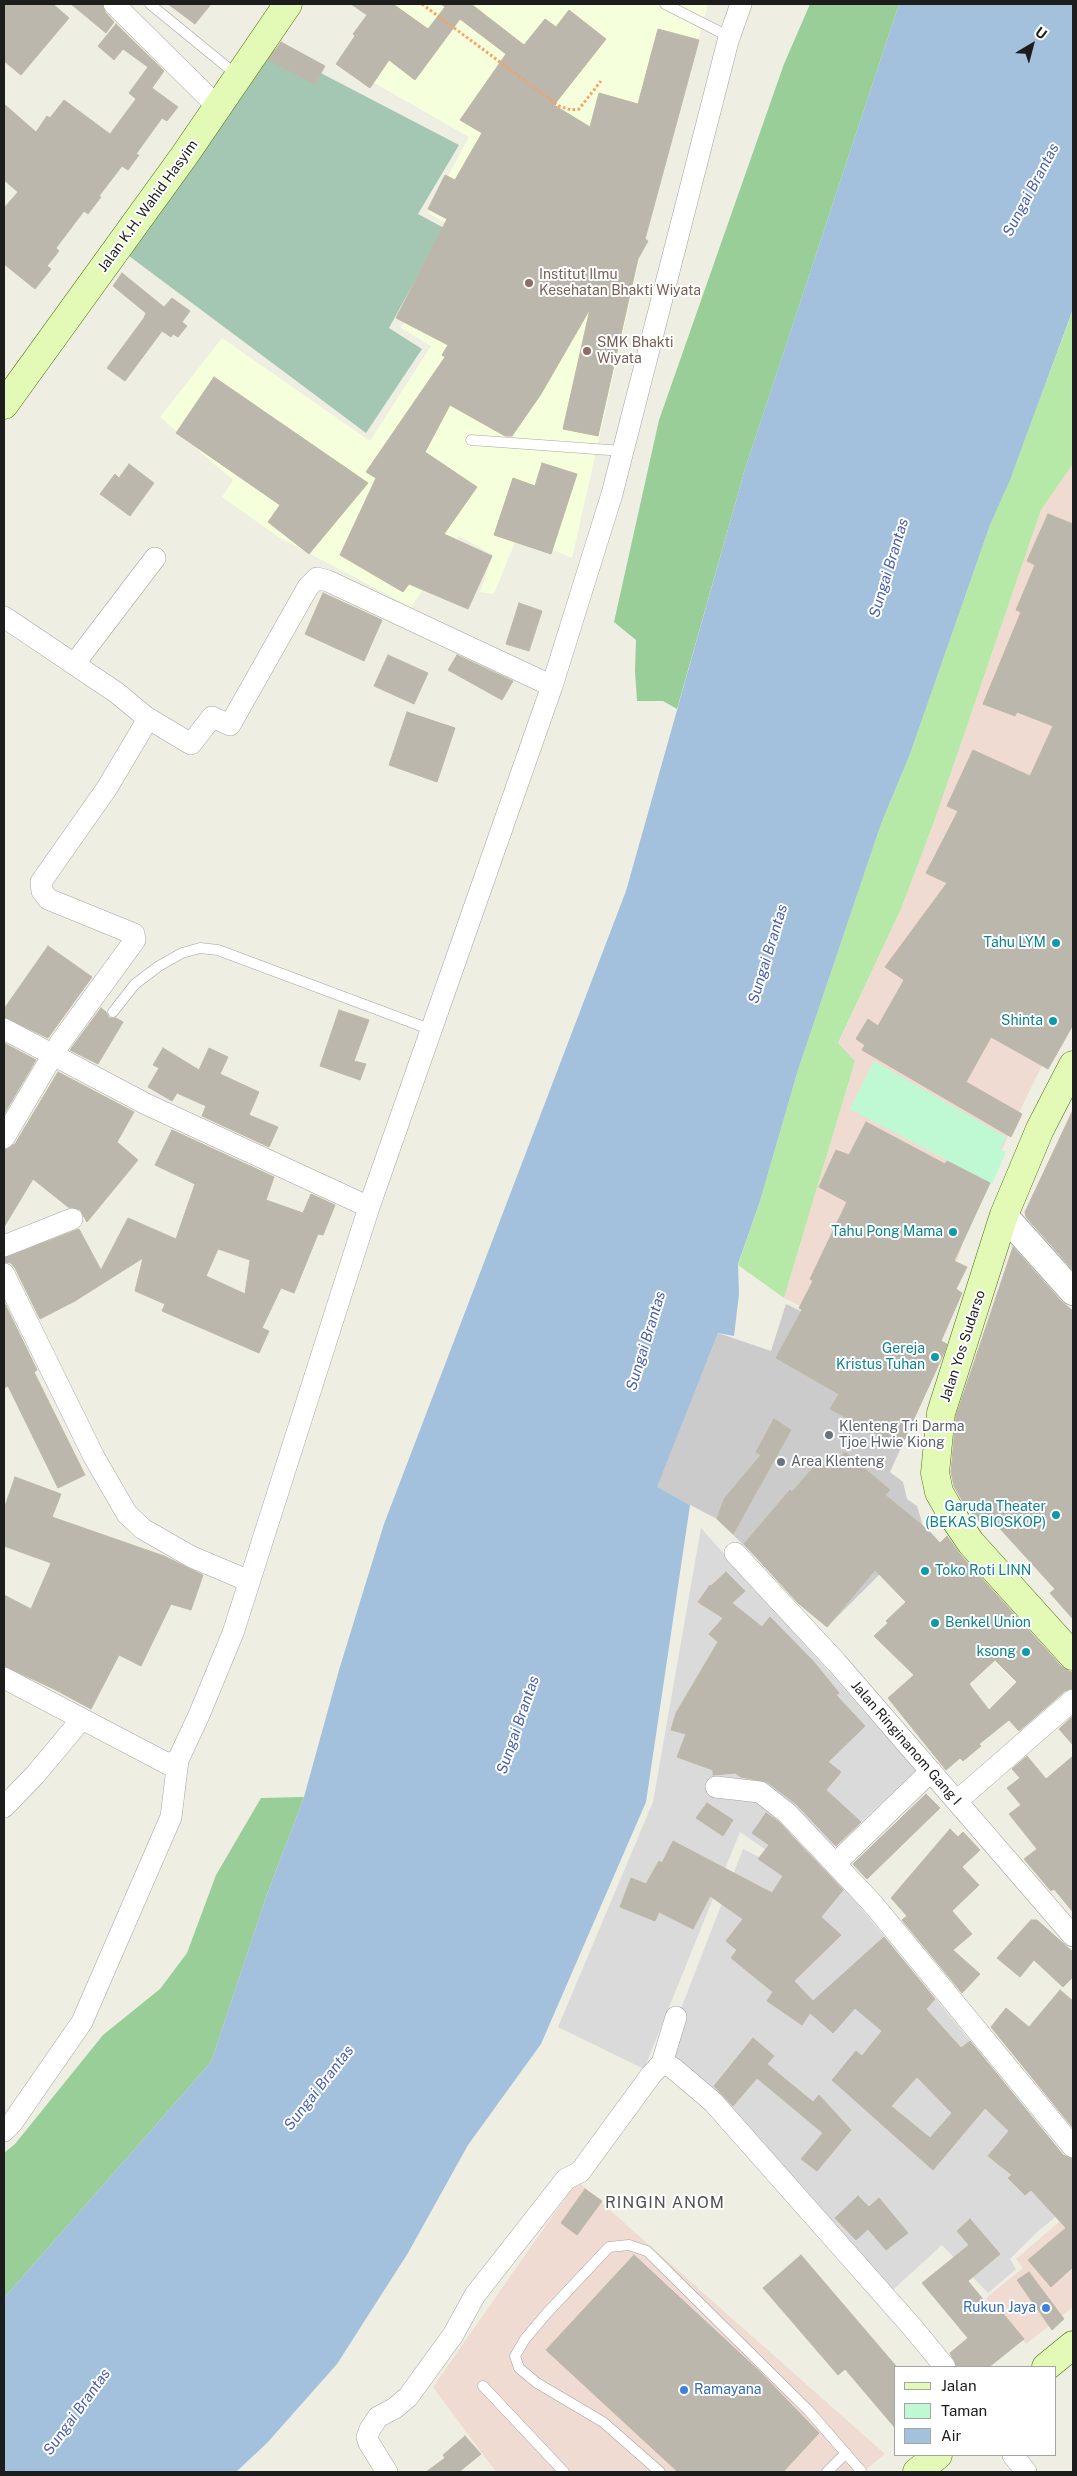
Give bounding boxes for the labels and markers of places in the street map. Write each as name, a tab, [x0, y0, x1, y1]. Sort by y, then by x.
place label: Institut Ilmu Kesehatan Bhakti Wiyata	[539, 267, 701, 300]
marker: Institut Ilmu Kesehatan Bhakti Wiyata	[523, 277, 535, 289]
place label: SMK Bhakti Wiyata	[597, 335, 673, 368]
marker: SMK Bhakti Wiyata	[581, 345, 593, 357]
place label: Tahu LYM	[983, 935, 1046, 951]
marker: Tahu LYM	[1050, 937, 1062, 949]
place label: Shinta	[1001, 1013, 1043, 1029]
marker: Shinta	[1047, 1015, 1059, 1027]
place label: Tahu Pong Mama	[831, 1224, 943, 1240]
marker: Tahu Pong Mama	[947, 1226, 959, 1238]
place label: Gereja Kristus Tuhan	[836, 1341, 925, 1374]
marker: Gereja Kristus Tuhan	[929, 1351, 941, 1363]
place label: Klenteng Tri Darma Tjoe Hwie Kiong	[839, 1419, 964, 1451]
marker: Klenteng Tri Darma Tjoe Hwie Kiong	[823, 1429, 835, 1441]
place label: Area Klenteng	[791, 1454, 884, 1470]
marker: Area Klenteng	[775, 1456, 787, 1468]
place label: Garuda Theater (BEKAS BIOSKOP)	[925, 1499, 1046, 1531]
marker: Garuda Theater (BEKAS BIOSKOP)	[1050, 1509, 1062, 1521]
place label: Toko Roti LINN	[935, 1563, 1031, 1579]
marker: Toko Roti LINN	[919, 1565, 931, 1577]
place label: Benkel Union	[945, 1615, 1031, 1631]
marker: Benkel Union	[929, 1617, 941, 1629]
place label: ksong	[977, 1644, 1016, 1660]
marker: ksong	[1020, 1646, 1032, 1658]
place label: Rukun Jaya	[963, 2300, 1036, 2316]
marker: Rukun Jaya	[1040, 2302, 1052, 2314]
place label: Ramayana	[694, 2382, 762, 2398]
marker: Ramayana	[678, 2384, 690, 2396]

